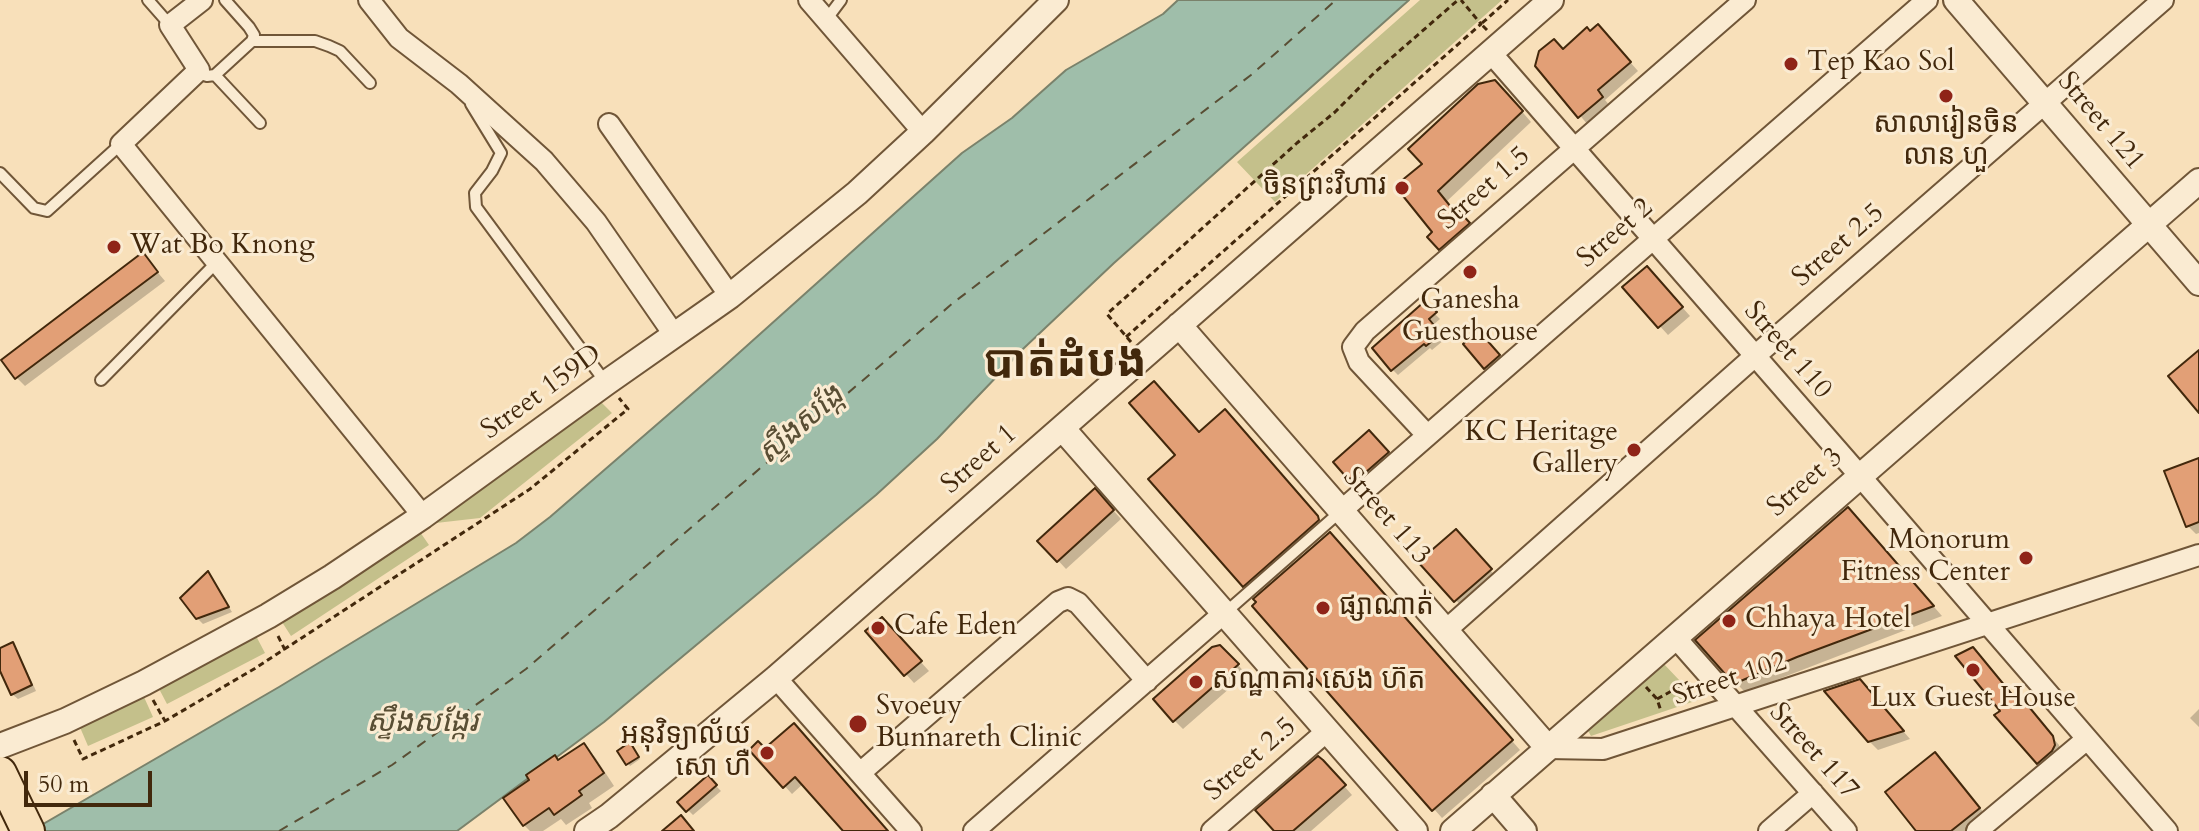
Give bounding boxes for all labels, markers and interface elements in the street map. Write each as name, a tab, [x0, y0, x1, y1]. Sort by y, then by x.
place label: Tep Kao Sol	[1807, 47, 1955, 81]
marker: Tep Kao Sol	[1782, 55, 1800, 73]
street label: Street 121	[2049, 66, 2151, 178]
marker: សាលារៀនចិន លាន ហួ	[1937, 87, 1955, 105]
place label: សាលារៀនចិន លាន ហួ	[1873, 109, 2019, 175]
street label: Street 1.5	[1432, 140, 1538, 238]
place label: ចិនព្រះវិហារ	[1263, 171, 1386, 205]
marker: ចិនព្រះវិហារ	[1393, 179, 1411, 197]
street label: Street 2	[1571, 192, 1661, 276]
street label: Street 2.5	[1786, 197, 1892, 295]
place label: Wat Bo Knong	[130, 230, 315, 264]
marker: Wat Bo Knong	[105, 238, 123, 256]
marker: Ganesha Guesthouse	[1461, 263, 1479, 281]
place label: Ganesha Guesthouse	[1402, 285, 1538, 351]
street label: Street 110	[1736, 295, 1838, 407]
street label: Street 159D	[475, 338, 609, 448]
district label: បាត់ដំបង	[983, 340, 1147, 392]
water label: ស្ទឹងសង្កែ	[752, 379, 852, 473]
place label: KC Heritage Gallery	[1465, 417, 1618, 483]
street label: Street 1	[935, 418, 1025, 502]
marker: KC Heritage Gallery	[1625, 441, 1643, 459]
street label: Street 3	[1761, 441, 1851, 525]
street label: Street 113	[1335, 461, 1437, 573]
place label: Monorum Fitness Center	[1841, 525, 2010, 591]
marker: Monorum Fitness Center	[2017, 549, 2035, 567]
place label: ផ្សាណាត់	[1339, 591, 1434, 625]
marker: ផ្សាណាត់	[1314, 599, 1332, 617]
place label: Chhaya Hotel	[1745, 604, 1911, 638]
place label: Cafe Eden	[894, 611, 1017, 645]
marker: Chhaya Hotel	[1720, 612, 1738, 630]
marker: Cafe Eden	[869, 619, 887, 637]
street label: Street 102	[1669, 646, 1791, 714]
marker: Lux Guest House	[1964, 661, 1982, 679]
place label: សណ្ឋាគារ សេង ហ៊ត	[1212, 665, 1425, 699]
marker: សណ្ឋាគារ សេង ហ៊ត	[1187, 673, 1205, 691]
place label: Lux Guest House	[1870, 683, 2076, 717]
place label: Svoeuy Bunnareth Clinic	[876, 691, 1082, 757]
street label: Street 117	[1761, 697, 1865, 807]
water label: ស្ទឹងសង្កែរ	[366, 706, 478, 742]
street label: Street 2.5	[1198, 711, 1304, 809]
marker: Svoeuy Bunnareth Clinic	[847, 713, 869, 735]
place label: អនុវិទ្យាល័យ សោ ហឺ	[621, 720, 751, 786]
marker: អនុវិទ្យាល័យ សោ ហឺ	[758, 744, 776, 762]
scale bar	[28, 755, 156, 805]
text: 50 m	[38, 768, 89, 801]

